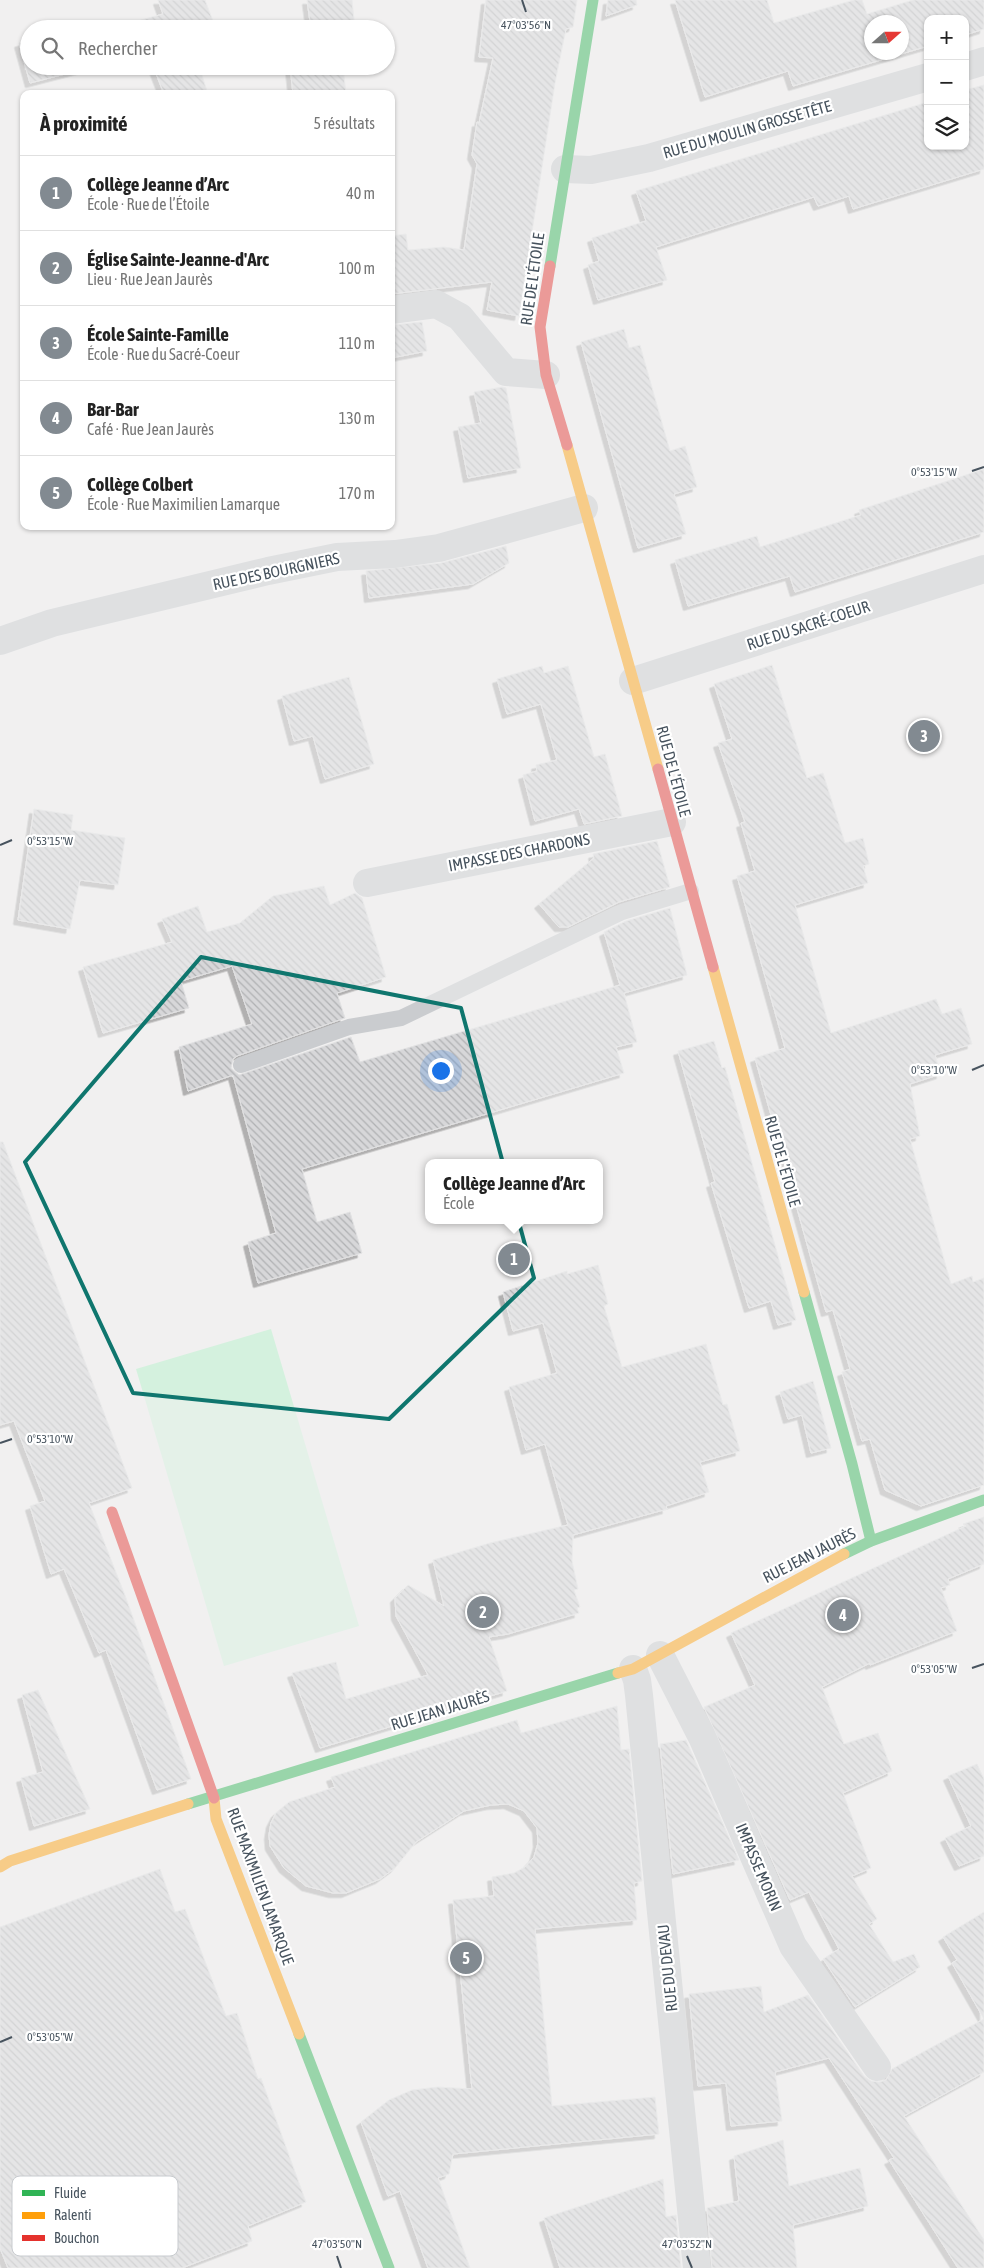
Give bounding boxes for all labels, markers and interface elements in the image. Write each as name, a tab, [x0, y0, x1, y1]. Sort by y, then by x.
north arrow	[864, 15, 909, 60]
map controls	[924, 15, 969, 150]
button: +	[924, 15, 969, 60]
text: 47°03'56"N	[501, 18, 551, 32]
search box	[20, 20, 395, 75]
icon: search	[38, 34, 66, 62]
text: Rechercher	[78, 37, 157, 59]
button: −	[924, 60, 969, 105]
street label: RUE DU MOULIN GROSSE TÊTE	[661, 96, 833, 162]
button: layers	[924, 105, 969, 150]
text: À proximité	[40, 111, 128, 135]
text: 5 résultats	[313, 114, 375, 132]
text: Collège Jeanne d’Arc	[87, 173, 229, 195]
text: 1	[52, 184, 60, 202]
text: 40 m	[346, 184, 375, 202]
text: École · Rue de l’Étoile	[87, 195, 209, 213]
street label: RUE DE L’ÉTOILE	[517, 231, 547, 326]
text: Église Sainte-Jeanne-d'Arc	[87, 248, 269, 270]
text: 2	[52, 259, 60, 277]
text: 100 m	[339, 259, 375, 277]
text: Lieu · Rue Jean Jaurès	[87, 270, 213, 288]
text: École Sainte-Famille	[87, 323, 229, 345]
text: 3	[52, 334, 60, 352]
text: 110 m	[339, 334, 375, 352]
text: École · Rue du Sacré-Coeur	[87, 345, 240, 363]
text: Bar-Bar	[87, 398, 139, 420]
text: 4	[52, 409, 60, 427]
text: 130 m	[339, 409, 375, 427]
text: Café · Rue Jean Jaurès	[87, 420, 214, 438]
text: 0°53'15"W	[911, 465, 957, 479]
text: Collège Colbert	[87, 473, 193, 495]
text: 5	[52, 484, 60, 502]
text: 170 m	[339, 484, 375, 502]
text: École · Rue Maximilien Lamarque	[87, 495, 280, 513]
street label: RUE DES BOURGNIERS	[211, 549, 341, 593]
street label: RUE DU SACRÉ-COEUR	[744, 597, 872, 653]
pin: 3	[908, 717, 940, 755]
street label: RUE DE L’ÉTOILE	[653, 724, 695, 819]
street label: IMPASSE DES CHARDONS	[447, 829, 592, 875]
text: 0°53'15"W	[27, 834, 73, 848]
your location	[428, 1058, 454, 1084]
text: 0°53'10"W	[911, 1063, 957, 1077]
street label: RUE DE L’ÉTOILE	[761, 1114, 805, 1208]
popup	[425, 1159, 603, 1224]
text: Collège Jeanne d’Arc	[443, 1172, 585, 1194]
text: École	[443, 1194, 475, 1212]
pin: 1	[498, 1240, 530, 1278]
text: 0°53'10"W	[27, 1432, 73, 1446]
street label: RUE JEAN JAURÈS	[760, 1524, 859, 1586]
pin: 2	[467, 1593, 499, 1631]
pin: 4	[827, 1596, 859, 1634]
text: 0°53'05"W	[911, 1662, 957, 1676]
street label: RUE JEAN JAURÈS	[389, 1686, 492, 1733]
street label: RUE MAXIMILIEN LAMARQUE	[224, 1805, 298, 1967]
street label: IMPASSE MORIN	[732, 1820, 786, 1914]
street label: RUE DU DEVAU	[653, 1923, 681, 2013]
pin: 5	[450, 1939, 482, 1977]
text: 0°53'05"W	[27, 2030, 73, 2044]
legend	[12, 2176, 178, 2256]
text: Fluide	[54, 2185, 86, 2201]
text: Ralenti	[54, 2207, 91, 2223]
text: Bouchon	[54, 2230, 99, 2246]
text: 47°03'50"N	[312, 2237, 362, 2251]
text: 47°03'52"N	[662, 2237, 712, 2251]

